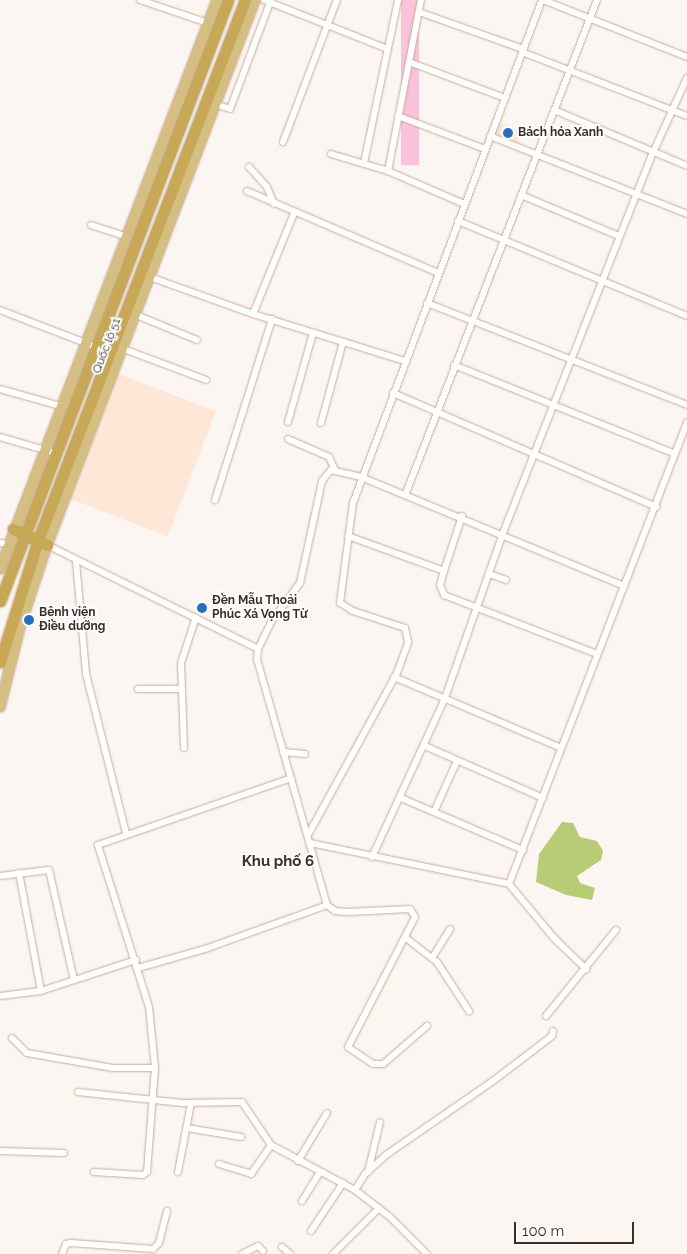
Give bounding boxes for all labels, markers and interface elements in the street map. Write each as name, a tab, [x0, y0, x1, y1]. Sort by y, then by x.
place label: Bách hóa Xanh	[518, 126, 603, 140]
marker: Bách hóa Xanh	[502, 127, 514, 139]
street label: Quốc lộ 51	[90, 316, 124, 376]
place label: Đền Mẫu Thoải Phúc Xá Vọng Từ	[212, 594, 308, 622]
marker: Đền Mẫu Thoải Phúc Xá Vọng Từ	[196, 602, 208, 614]
place label: Bệnh viện Điều dưỡng	[39, 606, 105, 634]
marker: Bệnh viện Điều dưỡng	[23, 614, 35, 626]
district label: Khu phố 6	[242, 853, 314, 871]
scale bar	[517, 1212, 637, 1244]
text: 100 m	[522, 1222, 564, 1240]

